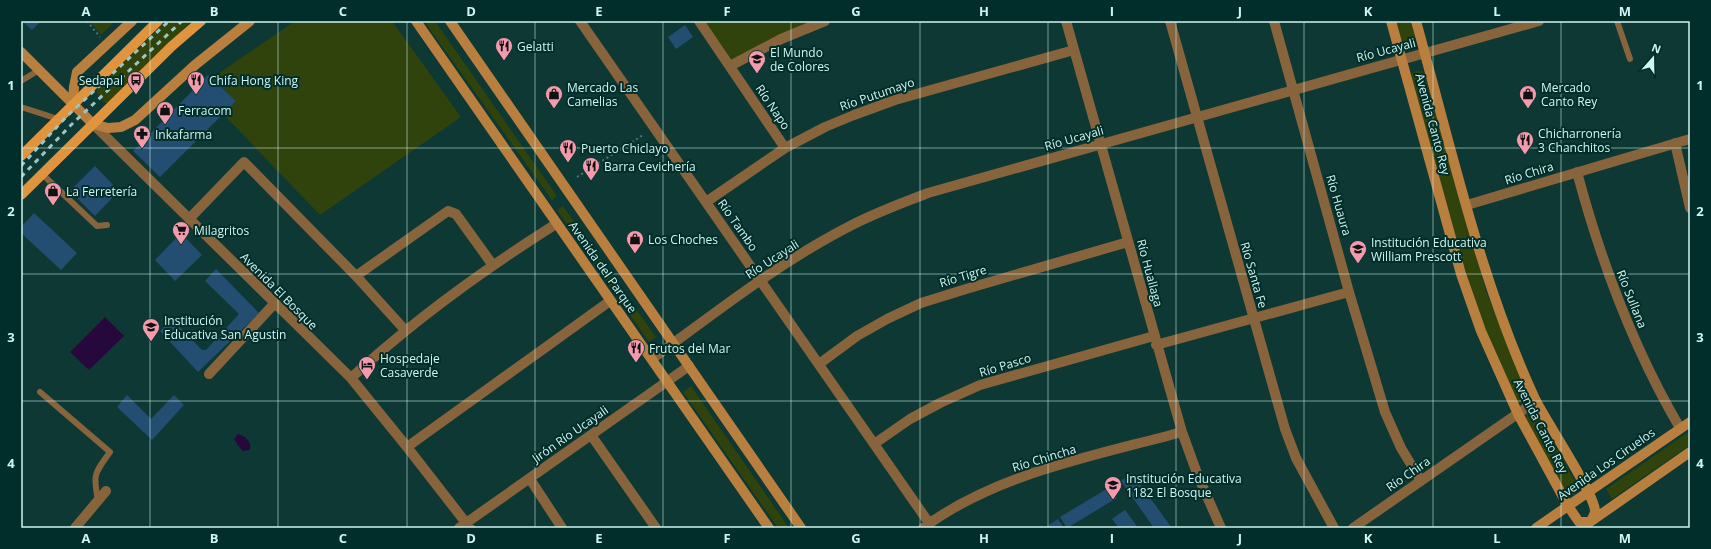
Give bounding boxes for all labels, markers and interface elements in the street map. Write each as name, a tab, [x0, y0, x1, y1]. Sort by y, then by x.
text: A	[82, 2, 91, 20]
text: B	[210, 2, 219, 20]
text: C	[339, 2, 347, 20]
text: D	[466, 2, 476, 20]
text: E	[595, 2, 603, 20]
text: F	[723, 2, 731, 20]
text: G	[851, 2, 861, 20]
text: H	[979, 2, 989, 20]
text: I	[1110, 2, 1114, 20]
text: J	[1237, 2, 1242, 20]
text: K	[1364, 2, 1373, 20]
text: L	[1493, 2, 1501, 20]
text: M	[1619, 2, 1631, 20]
street label: Río Ucayali	[1354, 34, 1418, 66]
restaurant icon: Gelatti	[494, 36, 514, 61]
place label: Gelatti	[517, 38, 554, 55]
north arrow	[1633, 38, 1673, 78]
text: N	[1650, 40, 1663, 57]
place label: El Mundo de Colores	[770, 44, 830, 75]
school or university icon: El Mundo de Colores	[747, 49, 767, 74]
bus stop icon: Sedapal	[126, 70, 146, 95]
restaurant icon: Chifa Hong King	[186, 70, 206, 95]
street label: Avenida Canto Rey	[1411, 71, 1455, 177]
place label: Sedapal	[79, 72, 123, 89]
place label: Chifa Hong King	[209, 72, 299, 89]
street label: Río Putumayo	[837, 73, 917, 115]
text: 1	[7, 76, 15, 94]
text: 1	[1696, 76, 1704, 94]
place label: Mercado Las Camelias	[567, 79, 638, 110]
place label: Mercado Canto Rey	[1541, 79, 1598, 110]
street label: Río Napo	[752, 81, 794, 133]
shop icon: Mercado Las Camelias	[544, 84, 564, 109]
shop icon: Mercado Canto Rey	[1518, 84, 1538, 109]
shop icon: Ferracom	[155, 100, 175, 125]
place label: Ferracom	[178, 102, 231, 119]
street label: Río Ucayali	[1042, 121, 1106, 155]
pharmacy icon: Inkafarma	[132, 124, 152, 149]
place label: Chicharronería 3 Chanchitos	[1538, 125, 1621, 156]
place label: Inkafarma	[155, 126, 212, 143]
restaurant icon: Chicharronería 3 Chanchitos	[1515, 130, 1535, 155]
restaurant icon: Puerto Chiclayo	[558, 138, 578, 163]
place label: Puerto Chiclayo	[581, 140, 668, 157]
restaurant icon: Barra Cevichería	[581, 156, 601, 181]
place label: Barra Cevichería	[604, 158, 696, 175]
street label: Río Chira	[1502, 158, 1556, 188]
street label: Río Huaura	[1322, 173, 1356, 237]
shop icon: La Ferretería	[43, 181, 63, 206]
place label: La Ferretería	[66, 183, 137, 200]
street label: Río Tambo	[714, 196, 762, 254]
text: 2	[7, 202, 15, 220]
text: 2	[1696, 202, 1704, 220]
street label: Avenida del Parque	[565, 218, 641, 316]
supermarket icon: Milagritos	[171, 220, 191, 245]
place label: Milagritos	[194, 222, 249, 239]
shop icon: Los Choches	[625, 229, 645, 254]
place label: Los Choches	[648, 231, 718, 248]
place label: Institución Educativa William Prescott	[1371, 234, 1487, 265]
street label: Río Ucayali	[742, 235, 802, 283]
street label: Río Huallaga	[1133, 237, 1167, 309]
school or university icon: Institución Educativa William Prescott	[1348, 239, 1368, 264]
street label: Río Santa Fe	[1236, 240, 1272, 310]
street label: Avenida El Bosque	[237, 249, 322, 334]
street label: Río Tigre	[937, 261, 989, 291]
street label: Río Sullana	[1613, 267, 1651, 331]
place label: Institución Educativa San Agustin	[164, 312, 286, 343]
school or university icon: Institución Educativa San Agustin	[141, 317, 161, 342]
text: 3	[7, 328, 15, 346]
text: 3	[1696, 328, 1704, 346]
restaurant icon: Frutos del Mar	[626, 338, 646, 363]
place label: Frutos del Mar	[649, 340, 730, 357]
street label: Río Pasco	[977, 349, 1033, 381]
place label: Hospedaje Casaverde	[380, 350, 440, 381]
hotel icon: Hospedaje Casaverde	[357, 355, 377, 380]
street label: Avenida Canto Rey	[1510, 376, 1573, 477]
street label: Jirón Río Ucayali	[528, 401, 612, 467]
street label: Avenida Los Ciruelos	[1554, 424, 1658, 504]
street label: Río Chincha	[1010, 440, 1078, 476]
street label: Río Chira	[1383, 453, 1433, 495]
text: 4	[7, 454, 15, 472]
text: 4	[1696, 454, 1704, 472]
place label: Institución Educativa 1182 El Bosque	[1126, 470, 1242, 501]
school or university icon: Institución Educativa 1182 El Bosque	[1103, 475, 1123, 500]
text: A	[82, 529, 91, 547]
text: B	[210, 529, 219, 547]
text: C	[339, 529, 347, 547]
text: D	[466, 529, 476, 547]
text: E	[595, 529, 603, 547]
text: F	[723, 529, 731, 547]
text: G	[851, 529, 861, 547]
text: H	[979, 529, 989, 547]
text: I	[1110, 529, 1114, 547]
text: J	[1237, 529, 1242, 547]
text: K	[1364, 529, 1373, 547]
text: L	[1493, 529, 1501, 547]
text: M	[1619, 529, 1631, 547]

